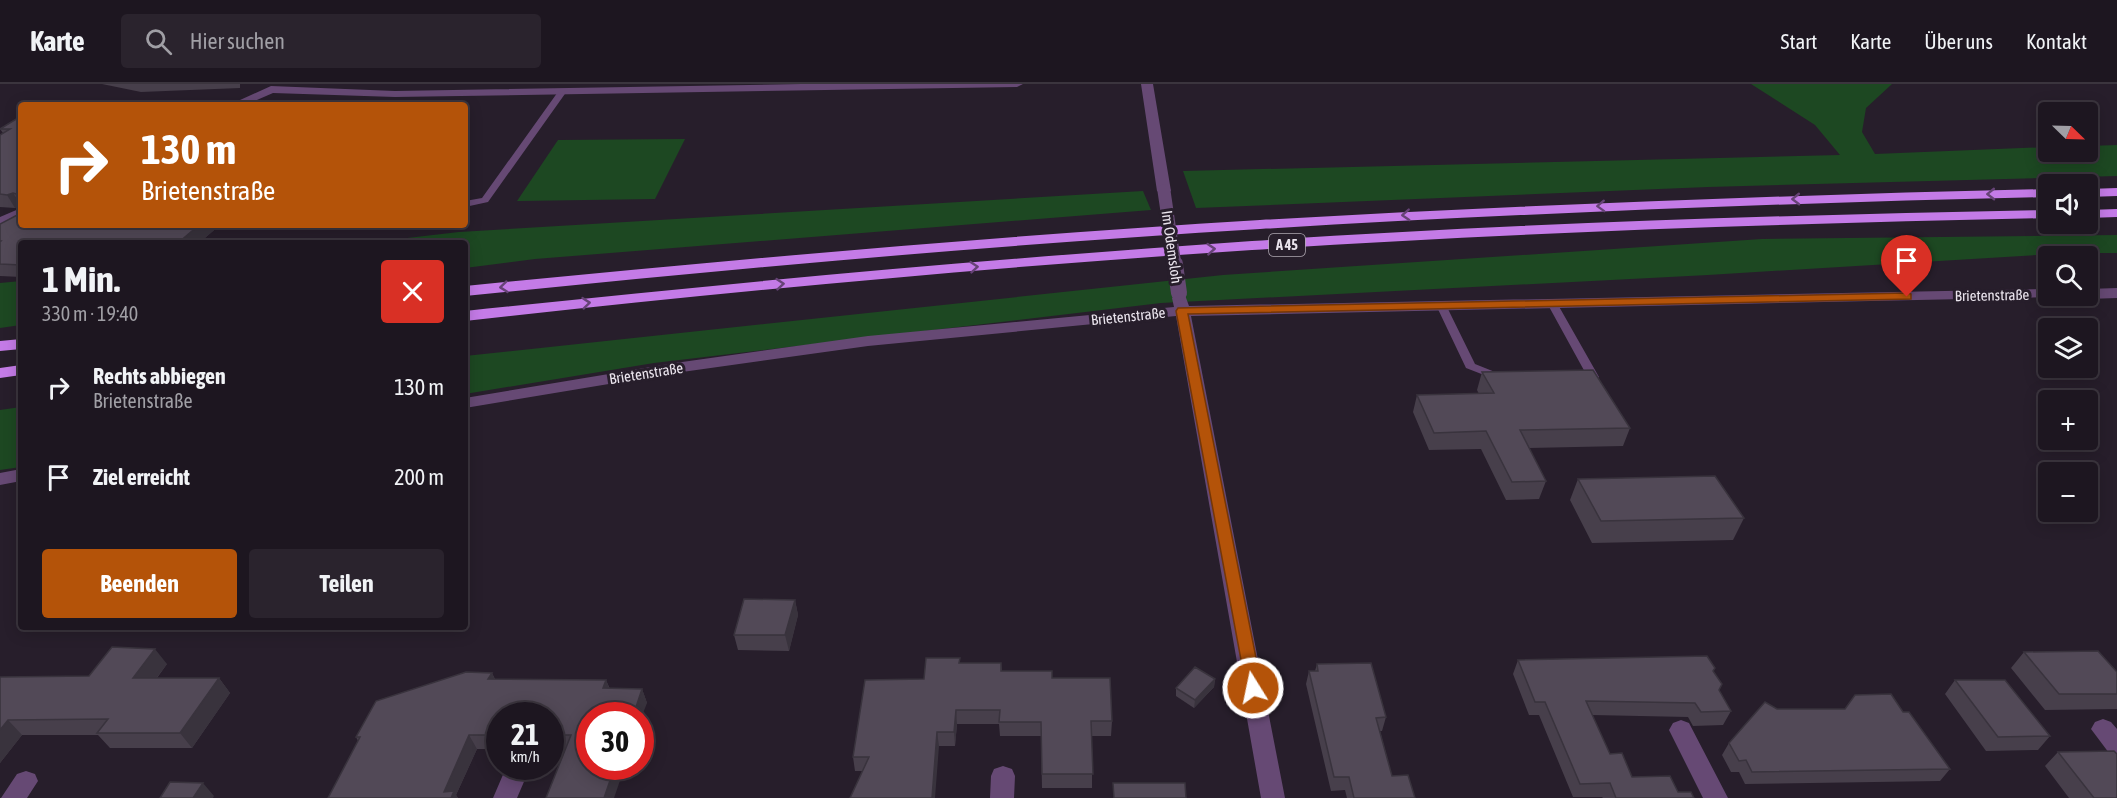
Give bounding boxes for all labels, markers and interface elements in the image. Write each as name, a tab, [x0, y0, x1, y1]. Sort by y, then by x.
search box	[121, 14, 541, 68]
text: Karte	[30, 25, 85, 57]
icon: search	[142, 25, 175, 58]
text: Hier suchen	[190, 28, 285, 54]
text: Start	[1781, 29, 1817, 53]
text: Karte	[1850, 29, 1891, 53]
text: Über uns	[1924, 29, 1993, 53]
text: Kontakt	[2026, 29, 2087, 53]
north arrow	[2038, 102, 2098, 162]
map controls	[2038, 102, 2098, 522]
text: 130 m	[141, 125, 236, 173]
icon: right	[42, 126, 120, 204]
button: sound	[2038, 174, 2098, 234]
text: Brietenstraße	[141, 175, 275, 206]
one-way arrow	[1986, 188, 1995, 201]
one-way arrow	[1791, 193, 1800, 205]
one-way arrow	[1596, 199, 1605, 212]
street label: Im Odemsloh	[1158, 209, 1186, 285]
one-way arrow	[1401, 209, 1410, 222]
road number: A 45	[1269, 234, 1305, 256]
pin	[1881, 235, 1932, 297]
one-way arrow	[1206, 243, 1215, 256]
icon: arrive	[1890, 244, 1923, 277]
button: search	[2038, 246, 2098, 306]
text: 1 Min.	[42, 258, 120, 300]
button: close	[381, 260, 444, 323]
one-way arrow	[970, 261, 979, 274]
one-way arrow	[775, 278, 785, 291]
one-way arrow	[500, 280, 509, 293]
street label: Brietenstraße	[1955, 286, 2030, 304]
one-way arrow	[581, 297, 590, 310]
text: 330 m · 19:40	[42, 302, 138, 325]
street label: Brietenstraße	[1090, 304, 1166, 328]
button: layers	[2038, 318, 2098, 378]
street label: Brietenstraße	[608, 359, 684, 387]
text: Rechts abbiegen	[93, 363, 226, 389]
icon: right	[42, 371, 75, 404]
text: 130 m	[394, 374, 444, 400]
text: Brietenstraße	[93, 389, 193, 412]
button: +	[2038, 390, 2098, 450]
icon: arrive	[42, 461, 75, 494]
button: −	[2038, 462, 2098, 522]
text: Ziel erreicht	[93, 464, 190, 490]
text: 200 m	[394, 464, 444, 490]
button: Beenden	[42, 549, 237, 618]
button: Teilen	[249, 549, 444, 618]
position arrow	[1221, 656, 1285, 720]
speed limit sign: 30	[576, 702, 654, 780]
text: 21	[511, 717, 539, 751]
text: km/h	[510, 748, 540, 765]

